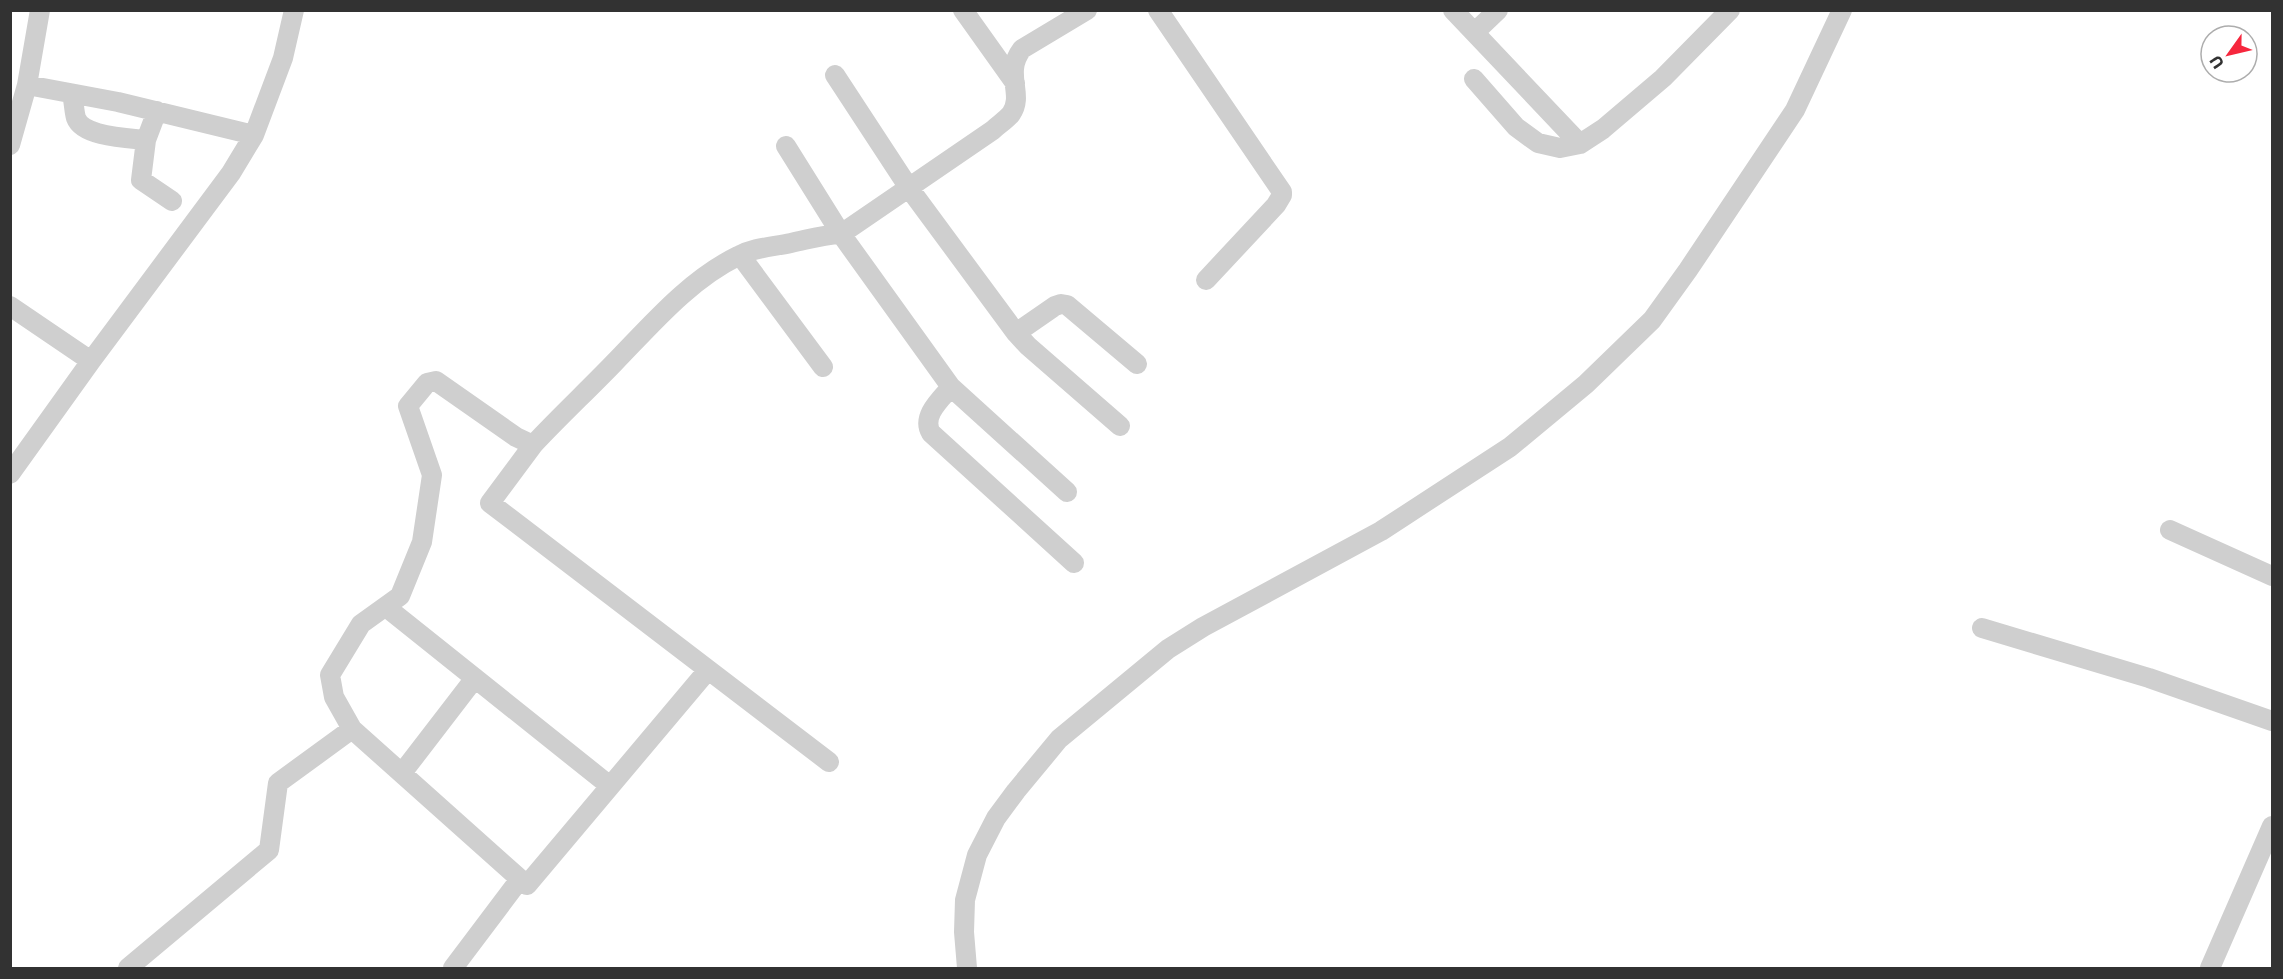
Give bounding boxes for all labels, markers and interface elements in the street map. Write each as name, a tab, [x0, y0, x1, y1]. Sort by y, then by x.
north arrow	[2199, 24, 2259, 84]
text: U	[2205, 53, 2227, 73]

